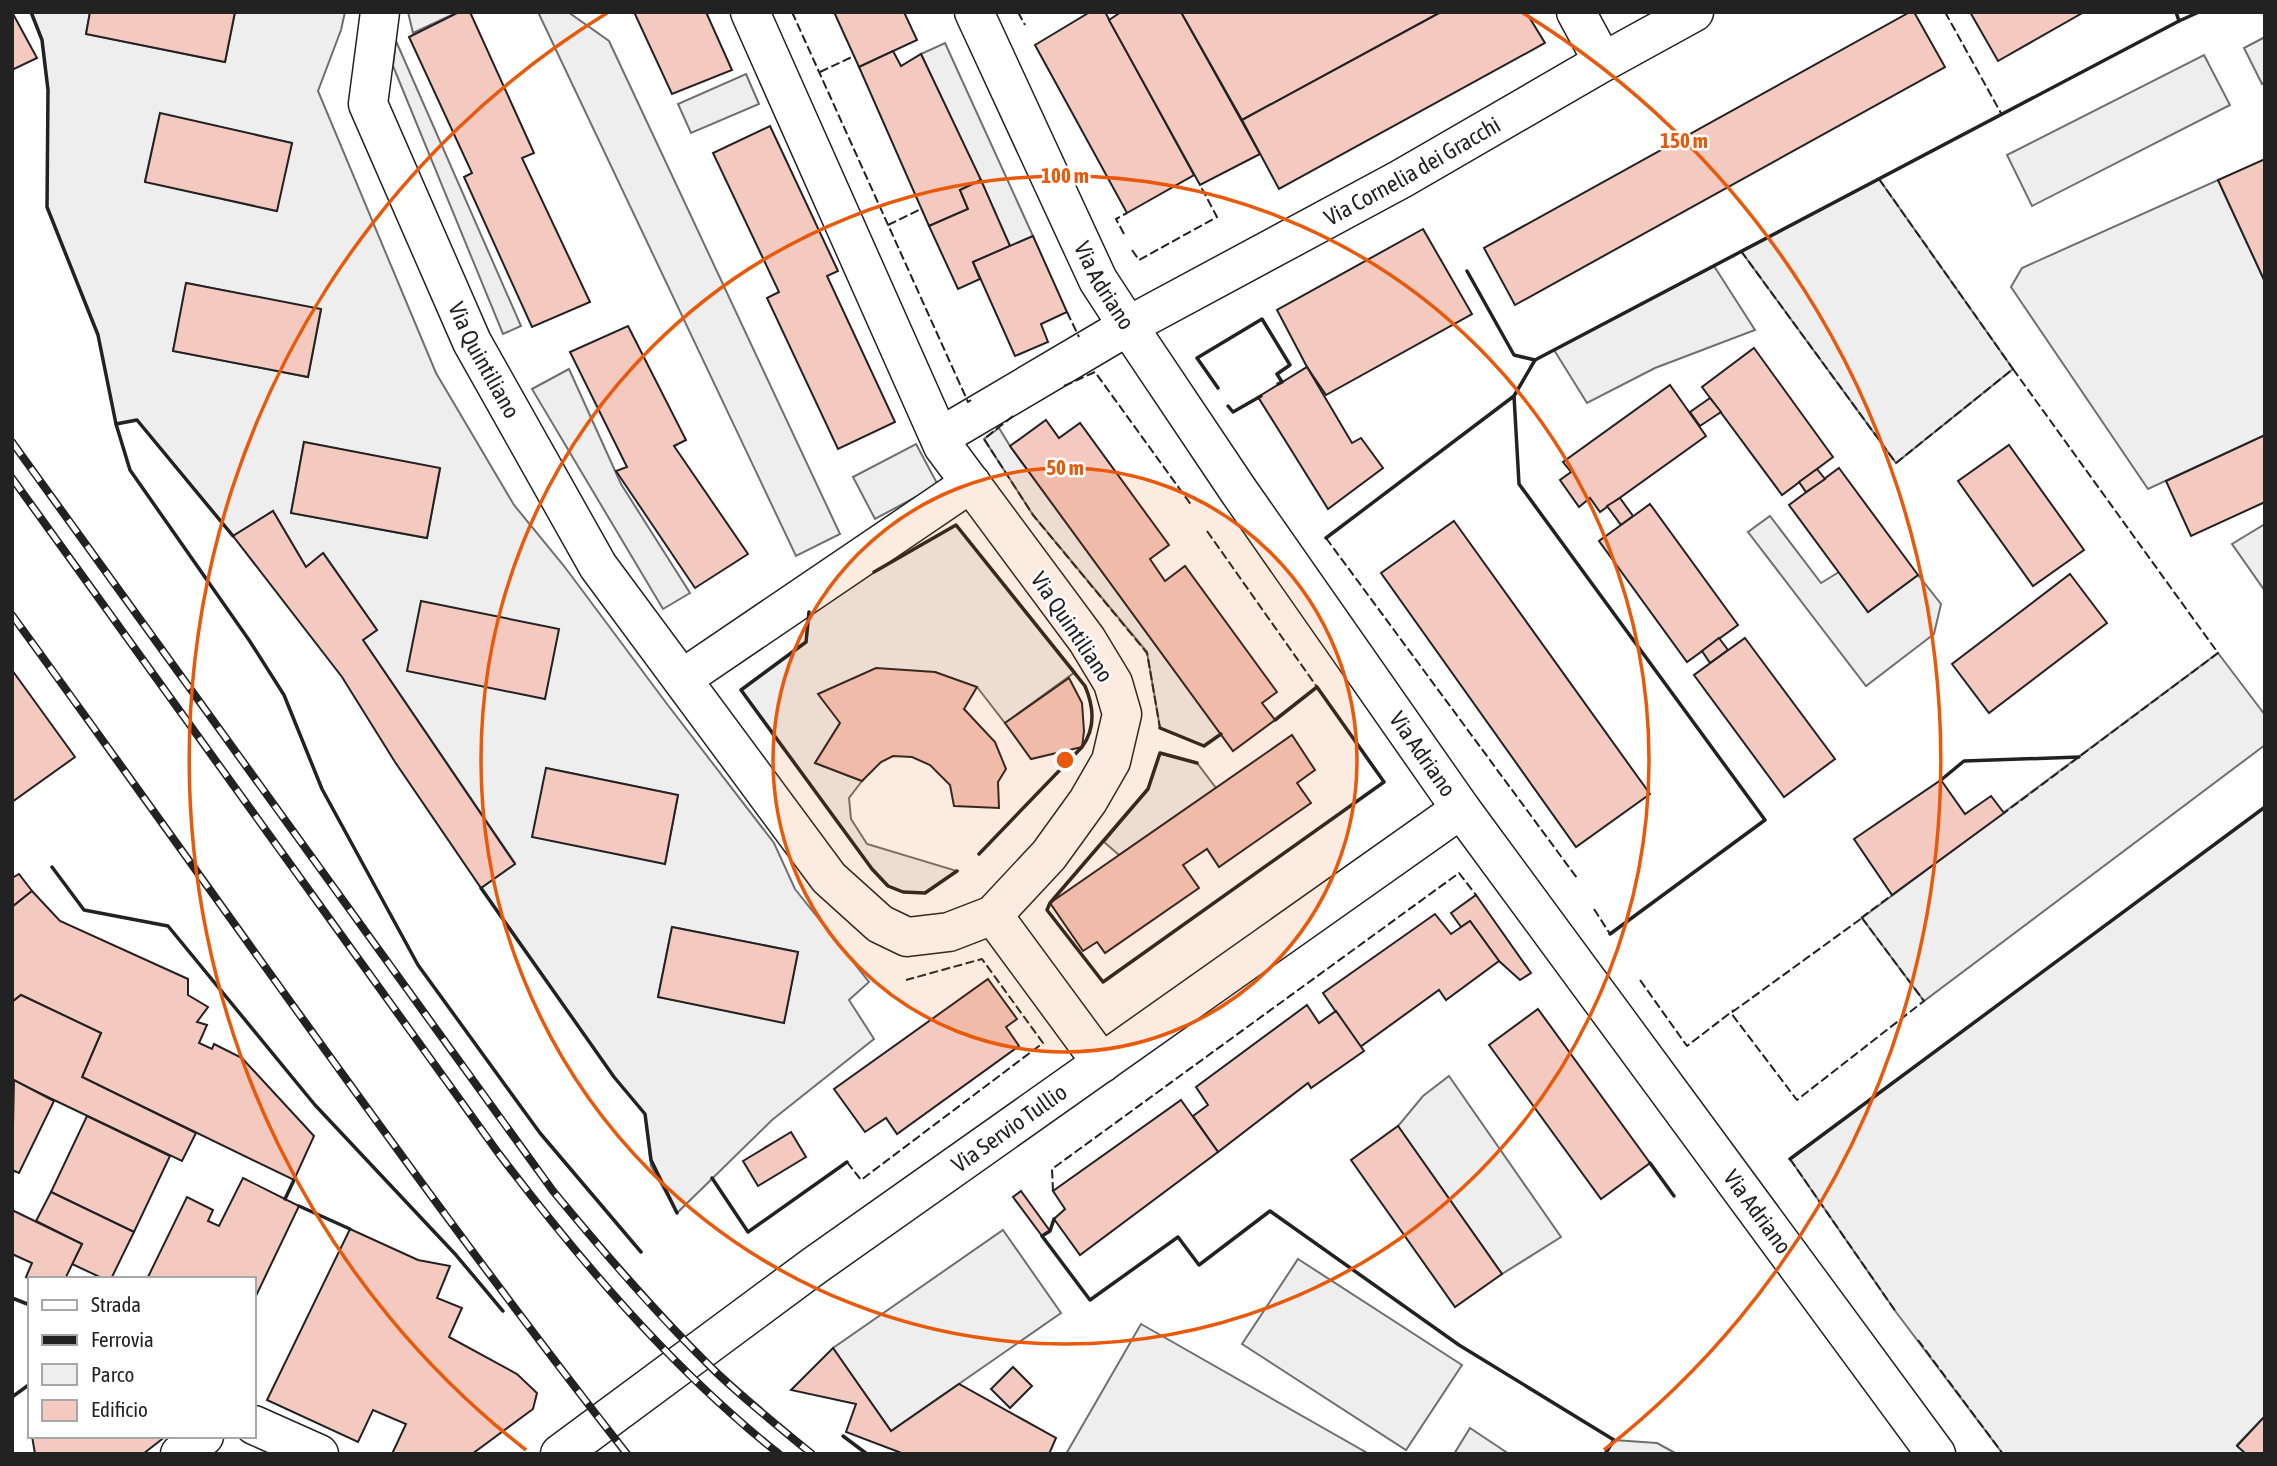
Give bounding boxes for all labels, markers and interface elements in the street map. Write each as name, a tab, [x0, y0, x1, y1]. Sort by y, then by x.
street label: Via Cornelia dei Gracchi	[1320, 111, 1505, 231]
text: 150 m	[1660, 128, 1708, 152]
text: 100 m	[1041, 163, 1089, 187]
street label: Via Adriano	[1069, 237, 1140, 334]
street label: Via Quintiliano	[443, 298, 525, 423]
text: 50 m	[1046, 455, 1084, 479]
street label: Via Quintiliano	[1026, 567, 1118, 687]
street label: Via Adriano	[1384, 707, 1461, 802]
centre of rings	[1053, 748, 1077, 772]
street label: Via Servio Tullio	[947, 1079, 1072, 1178]
street label: Via Adriano	[1718, 1165, 1797, 1259]
legend	[28, 1277, 256, 1438]
text: Strada	[91, 1292, 141, 1316]
text: Ferrovia	[91, 1327, 154, 1351]
text: Parco	[91, 1362, 134, 1386]
text: Edificio	[91, 1397, 148, 1421]

